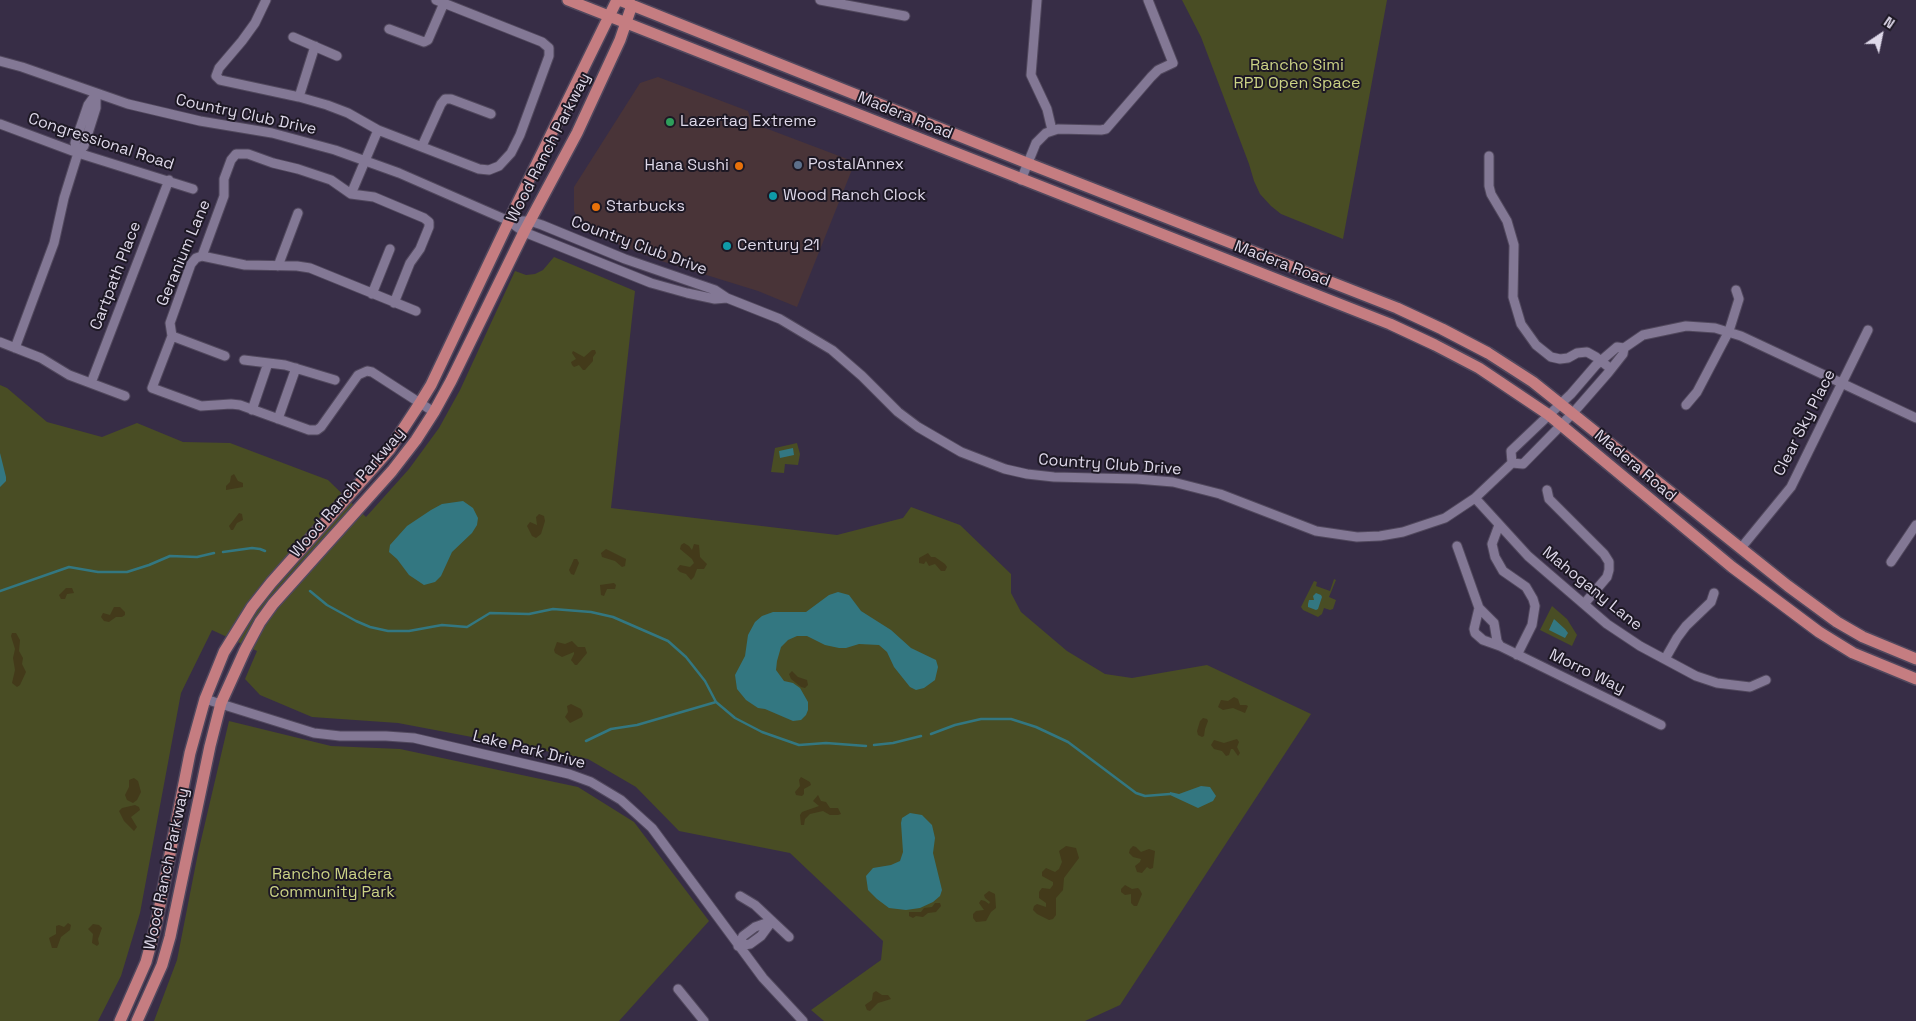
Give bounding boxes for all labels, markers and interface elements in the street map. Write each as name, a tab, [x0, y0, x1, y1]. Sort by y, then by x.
north arrow	[1856, 10, 1906, 60]
text: N	[1880, 12, 1898, 33]
park label: Rancho Simi RPD Open Space	[1234, 56, 1360, 94]
street label: Wood Ranch Parkway	[503, 70, 595, 226]
street label: Madera Road	[855, 88, 955, 144]
street label: Country Club Drive	[174, 91, 318, 139]
street label: Congressional Road	[26, 109, 176, 175]
place label: Lazertag Extreme	[680, 112, 816, 132]
marker: Lazertag Extreme	[664, 116, 676, 128]
place label: PostalAnnex	[808, 155, 904, 175]
place label: Hana Sushi	[644, 156, 729, 176]
marker: PostalAnnex	[792, 159, 804, 171]
marker: Hana Sushi	[733, 160, 745, 172]
place label: Wood Ranch Clock	[783, 186, 926, 206]
marker: Wood Ranch Clock	[767, 190, 779, 202]
street label: Geranium Lane	[153, 197, 215, 309]
place label: Starbucks	[606, 197, 685, 217]
marker: Starbucks	[590, 201, 602, 213]
street label: Country Club Drive	[568, 212, 710, 280]
street label: Cartpath Place	[86, 219, 146, 333]
place label: Century 21	[737, 236, 820, 256]
street label: Madera Road	[1231, 237, 1333, 291]
marker: Century 21	[721, 240, 733, 252]
street label: Clear Sky Place	[1770, 367, 1840, 479]
street label: Wood Ranch Parkway	[287, 424, 409, 562]
street label: Madera Road	[1590, 426, 1680, 506]
street label: Country Club Drive	[1038, 450, 1182, 480]
street label: Mahogany Lane	[1538, 543, 1646, 635]
street label: Morro Way	[1546, 645, 1628, 699]
street label: Lake Park Drive	[471, 727, 587, 773]
street label: Wood Ranch Parkway	[140, 786, 194, 952]
park label: Rancho Madera Community Park	[269, 865, 395, 903]

